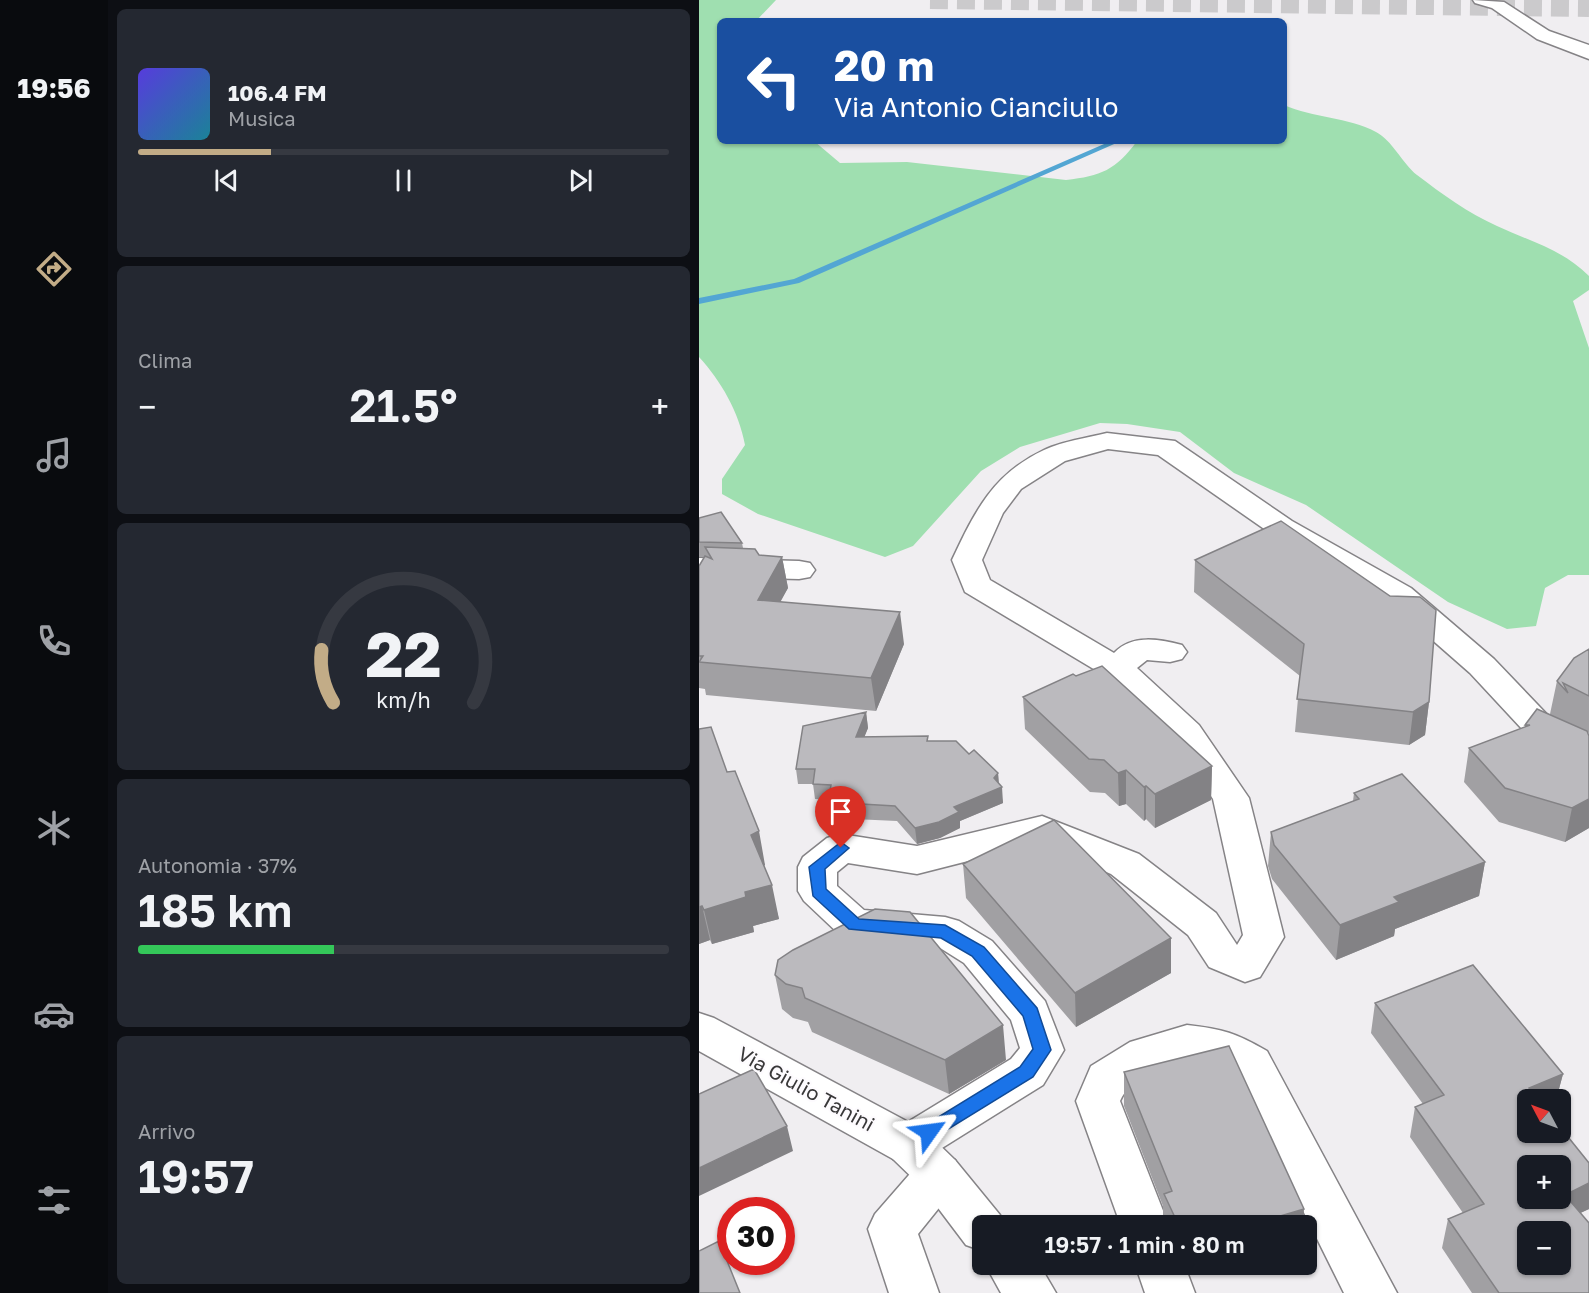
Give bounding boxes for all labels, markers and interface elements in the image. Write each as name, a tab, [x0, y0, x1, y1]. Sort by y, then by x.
text: 20 m	[834, 40, 934, 90]
icon: left	[735, 42, 813, 120]
text: 19:56	[17, 72, 91, 104]
text: 106.4 FM	[228, 79, 327, 106]
text: Via Antonio Cianciullo	[834, 91, 1119, 123]
text: Musica	[228, 106, 295, 130]
icon: previous	[210, 164, 243, 197]
icon: pause	[387, 164, 420, 197]
icon: next	[564, 164, 597, 197]
icon: directions	[33, 248, 75, 290]
text: Clima	[138, 348, 192, 372]
text: 21.5°	[349, 378, 458, 432]
text: −	[138, 387, 156, 426]
text: +	[651, 387, 669, 426]
icon: music	[33, 434, 75, 476]
text: 22	[365, 617, 442, 692]
icon: phone	[33, 620, 75, 662]
text: km/h	[376, 688, 431, 714]
pin	[815, 786, 866, 848]
icon: arrive	[824, 795, 857, 828]
icon: climate	[33, 807, 75, 849]
text: Autonomia · 37%	[138, 853, 297, 877]
text: 185 km	[138, 883, 292, 937]
icon: car	[33, 993, 75, 1035]
street label: Via Giulio Tanini	[734, 1041, 879, 1136]
north arrow	[1517, 1089, 1571, 1143]
map controls	[1517, 1089, 1571, 1275]
position arrow	[897, 1100, 961, 1164]
text: Arrivo	[138, 1119, 195, 1143]
text: 19:57	[138, 1149, 254, 1203]
button: +	[1517, 1155, 1571, 1209]
icon: filters	[33, 1179, 75, 1221]
speed limit sign: 30	[717, 1197, 795, 1275]
button: −	[1517, 1221, 1571, 1275]
text: 19:57 · 1 min · 80 m	[1044, 1231, 1245, 1258]

